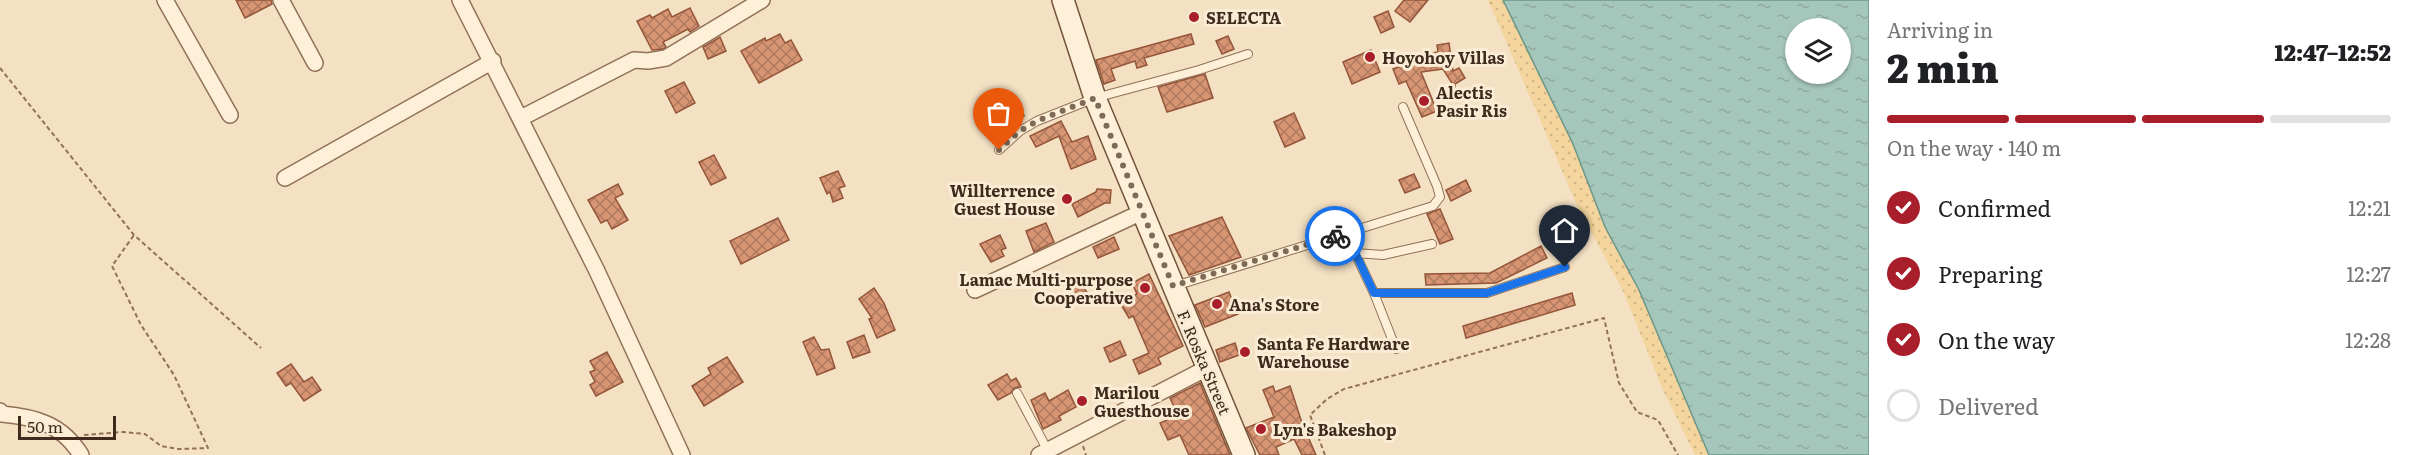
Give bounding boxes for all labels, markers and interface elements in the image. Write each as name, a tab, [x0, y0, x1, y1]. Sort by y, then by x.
place label: SELECTA	[1206, 5, 1281, 29]
marker: SELECTA	[1187, 10, 1201, 24]
text: Arriving in	[1887, 14, 1993, 44]
map controls	[1785, 18, 1851, 84]
button: layers	[1785, 18, 1851, 84]
text: 12:47–12:52	[2275, 35, 2391, 68]
text: 2 min	[1887, 37, 1999, 95]
place label: Hoyohoy Villas	[1382, 45, 1505, 69]
marker: Hoyohoy Villas	[1363, 50, 1377, 64]
place label: Alectis Pasir Ris	[1436, 80, 1507, 122]
pin	[973, 88, 1024, 150]
marker: Alectis Pasir Ris	[1417, 94, 1431, 108]
icon: bag	[982, 97, 1015, 130]
text: On the way · 140 m	[1887, 132, 2061, 162]
place label: Willterrence Guest House	[950, 178, 1055, 220]
icon: check	[1887, 191, 1920, 224]
text: Confirmed	[1938, 191, 2051, 224]
marker: Willterrence Guest House	[1060, 192, 1074, 206]
text: 12:21	[2348, 192, 2391, 222]
pin	[1539, 205, 1590, 267]
courier	[1305, 206, 1365, 266]
icon: home	[1548, 214, 1581, 247]
icon: bike	[1319, 220, 1352, 253]
icon: check	[1887, 257, 1920, 290]
text: Preparing	[1938, 257, 2042, 290]
text: 12:27	[2346, 258, 2391, 288]
place label: Lamac Multi-purpose Cooperative	[959, 267, 1133, 309]
marker: Lamac Multi-purpose Cooperative	[1138, 281, 1152, 295]
place label: Ana's Store	[1229, 292, 1319, 316]
marker: Ana's Store	[1210, 297, 1224, 311]
street label: F. Roska Street	[1172, 306, 1238, 419]
icon: check	[1887, 323, 1920, 356]
text: On the way	[1938, 323, 2055, 356]
text: 12:28	[2345, 324, 2391, 354]
place label: Santa Fe Hardware Warehouse	[1257, 331, 1410, 373]
marker: Santa Fe Hardware Warehouse	[1238, 345, 1252, 359]
place label: Marilou Guesthouse	[1094, 380, 1189, 422]
text: Delivered	[1938, 389, 2039, 422]
marker: Marilou Guesthouse	[1075, 394, 1089, 408]
scale bar	[18, 413, 116, 440]
text: 50 m	[27, 414, 63, 438]
place label: Lyn's Bakeshop	[1273, 417, 1396, 441]
marker: Lyn's Bakeshop	[1254, 422, 1268, 436]

